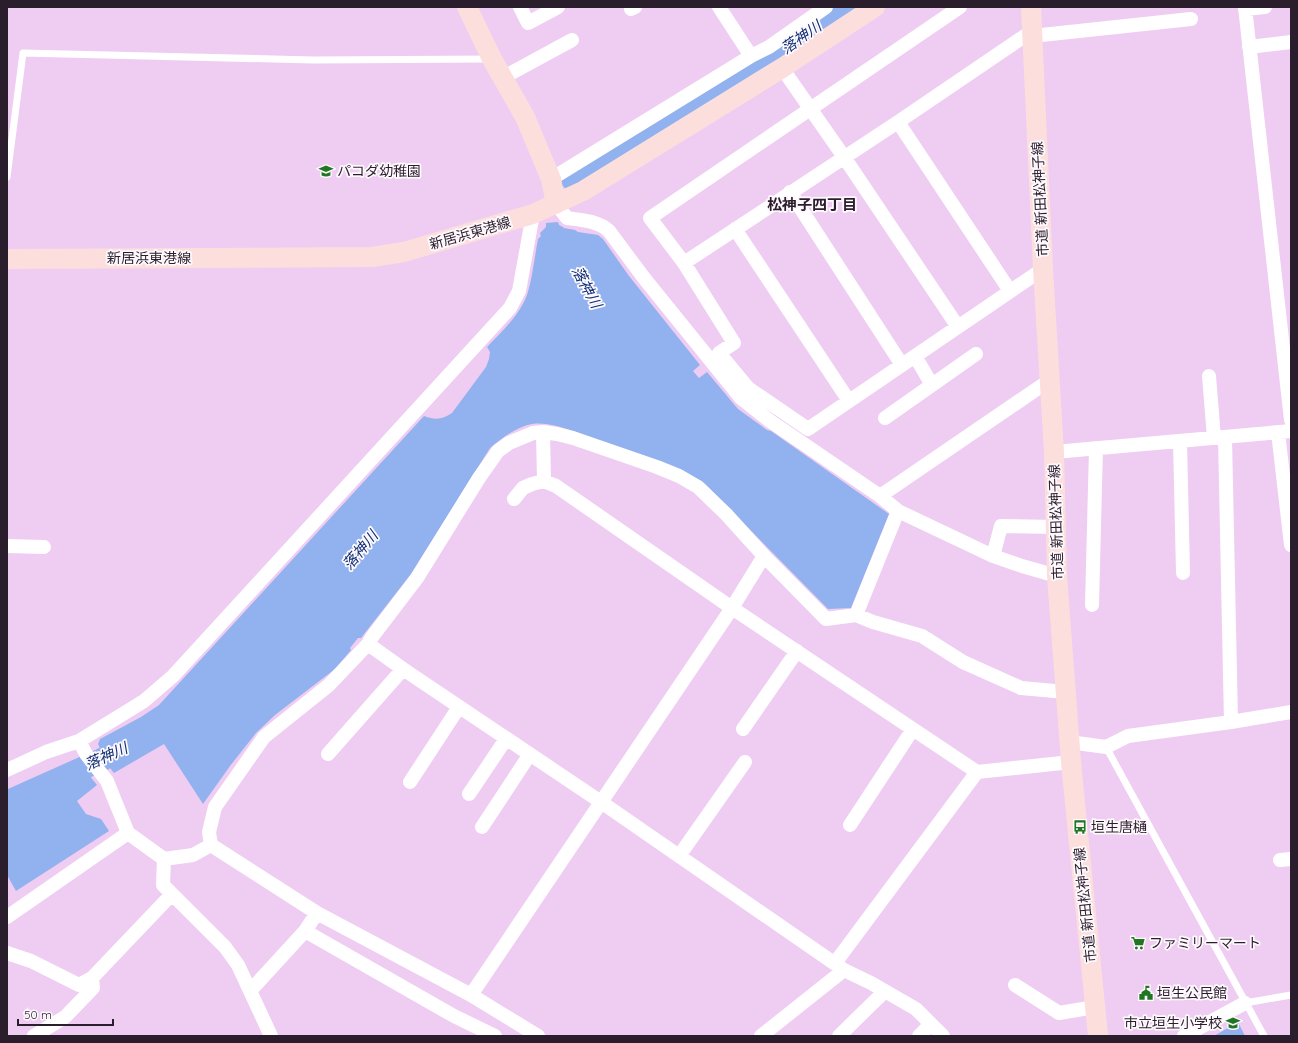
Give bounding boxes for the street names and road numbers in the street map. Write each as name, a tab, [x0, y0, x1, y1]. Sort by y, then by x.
street label: 市道 新田松神子線	[1028, 141, 1052, 257]
street label: 新居浜東港線	[427, 213, 513, 253]
street label: 新居浜東港線	[107, 249, 191, 267]
street label: 市道 新田松神子線	[1045, 464, 1067, 580]
street label: 市道 新田松神子線	[1070, 846, 1100, 964]

